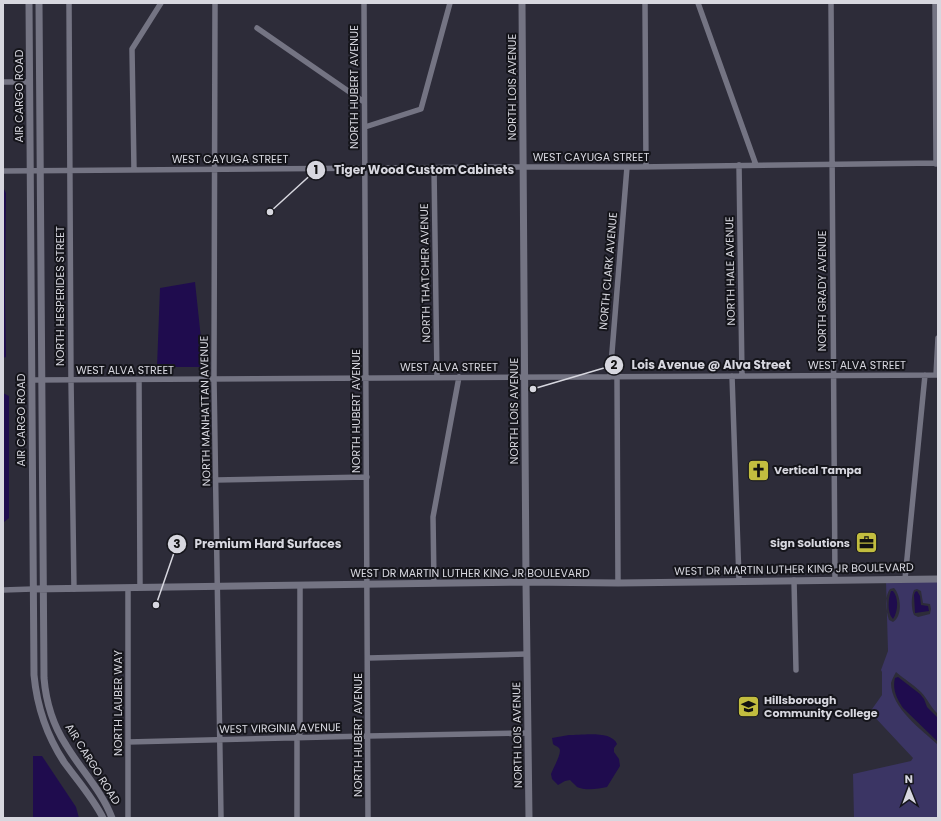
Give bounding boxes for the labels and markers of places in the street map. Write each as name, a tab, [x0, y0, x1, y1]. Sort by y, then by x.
callout: Tiger Wood Custom Cabinets	[306, 158, 522, 182]
callout: Lois Avenue @ Alva Street	[604, 353, 799, 377]
church icon: Vertical Tampa	[746, 457, 772, 483]
place label: Vertical Tampa	[774, 462, 861, 478]
office icon: Sign Solutions	[853, 530, 879, 556]
callout: Premium Hard Surfaces	[167, 532, 350, 556]
place label: Sign Solutions	[770, 535, 850, 551]
place label: Hillsborough Community College	[764, 692, 878, 721]
school or university icon: Hillsborough Community College	[736, 693, 762, 719]

